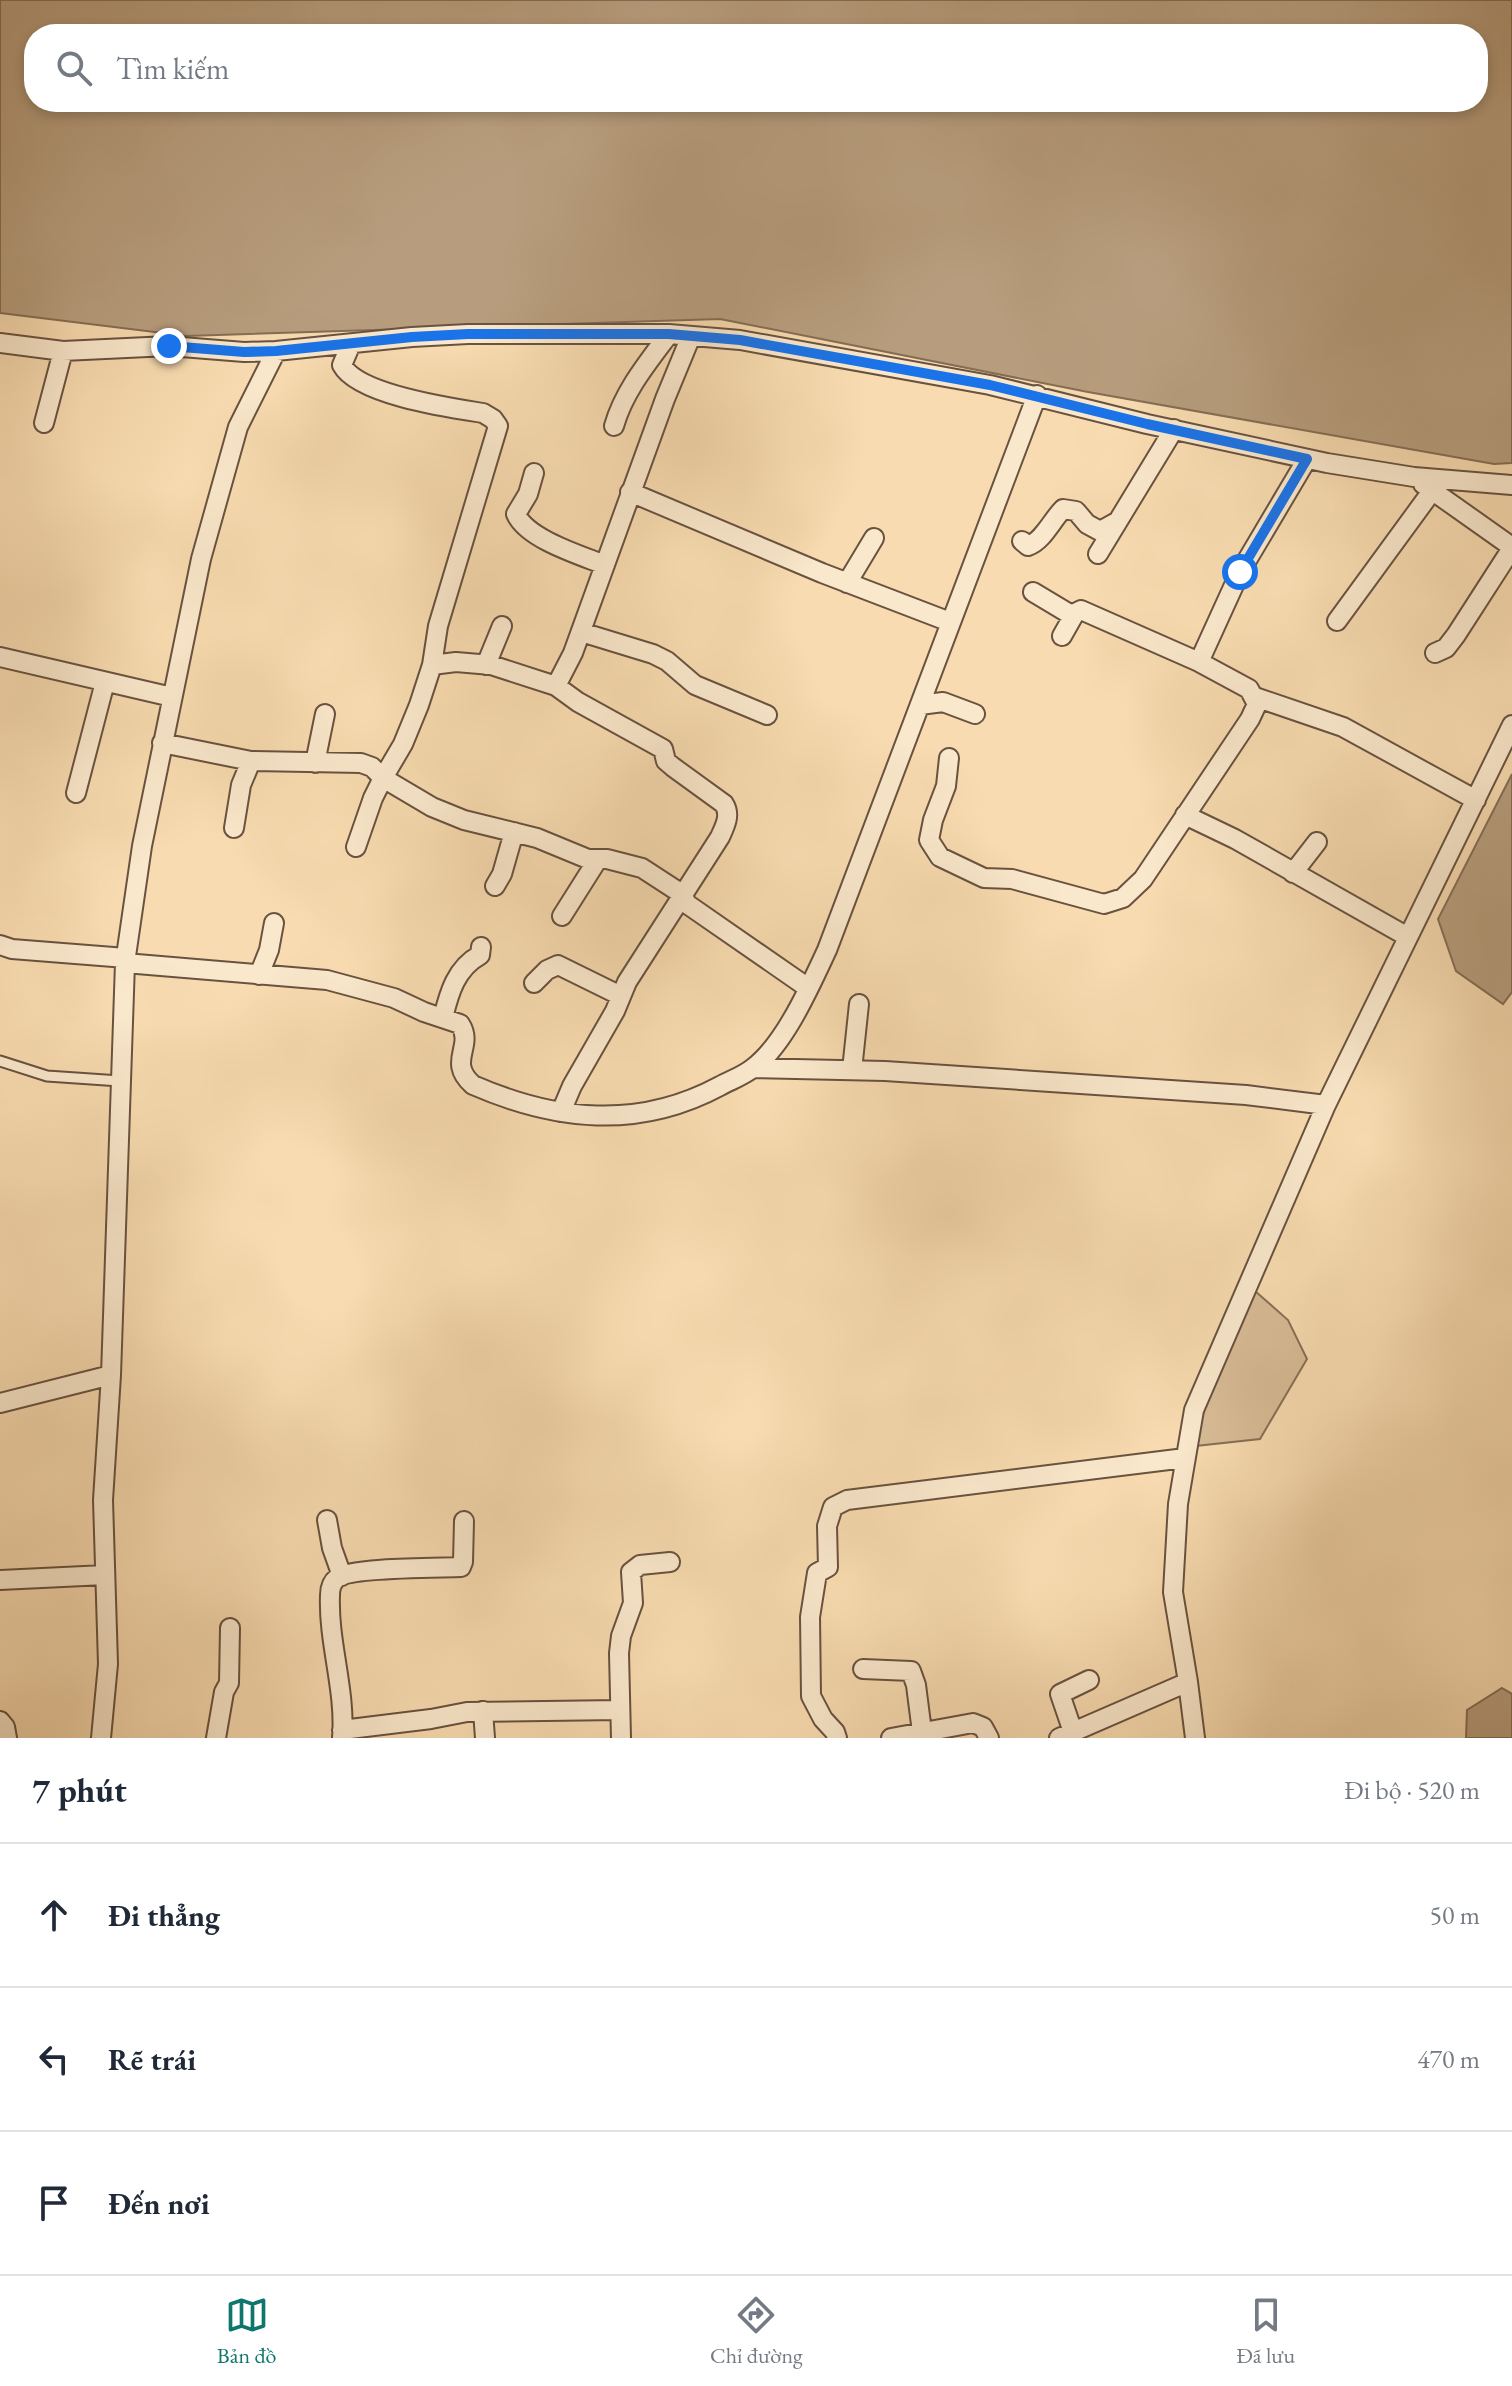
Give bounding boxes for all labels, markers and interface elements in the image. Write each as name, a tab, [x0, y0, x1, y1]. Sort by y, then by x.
search box	[24, 24, 1488, 112]
icon: search	[52, 46, 96, 90]
text: Tìm kiếm	[116, 49, 229, 88]
route end	[151, 328, 187, 364]
route start	[1222, 554, 1258, 590]
text: 7 phút	[32, 1768, 127, 1812]
text: Đi bộ · 520 m	[1344, 1773, 1480, 1807]
icon: ahead	[32, 1893, 76, 1937]
text: Đi thẳng	[108, 1896, 220, 1935]
text: 50 m	[1430, 1898, 1480, 1932]
icon: left	[32, 2037, 76, 2081]
text: Rẽ trái	[108, 2040, 196, 2079]
text: 470 m	[1417, 2042, 1480, 2076]
icon: arrive	[32, 2181, 76, 2225]
text: Đến nơi	[108, 2184, 210, 2223]
tab: Bản đồ	[217, 2293, 277, 2370]
tab: Chỉ đường	[710, 2293, 803, 2370]
tab: Đã lưu	[1236, 2293, 1295, 2370]

